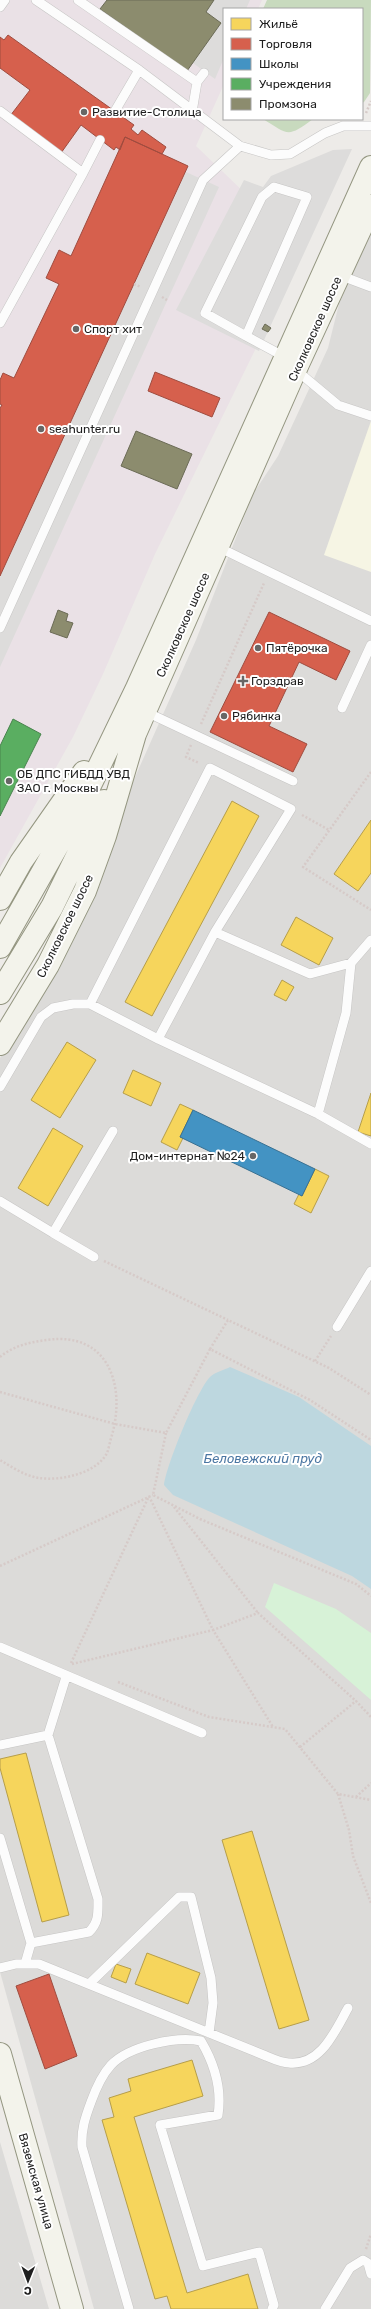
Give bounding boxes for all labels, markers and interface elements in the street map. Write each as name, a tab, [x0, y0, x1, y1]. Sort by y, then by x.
legend	[223, 8, 363, 120]
text: Жильё	[259, 17, 298, 31]
text: Торговля	[259, 37, 312, 51]
text: Школы	[259, 57, 299, 71]
text: Учреждения	[259, 77, 331, 91]
text: Промзона	[259, 97, 317, 111]
place label: Развитие-Столица	[92, 105, 202, 119]
marker: Развитие-Столица	[79, 107, 89, 117]
street label: Сколковское шоссе	[286, 274, 345, 384]
place label: Спорт хит	[84, 322, 142, 336]
marker: Спорт хит	[71, 324, 81, 334]
place label: seahunter.ru	[49, 422, 120, 436]
marker: seahunter.ru	[36, 424, 46, 434]
street label: Сколковское шоссе	[154, 570, 213, 680]
place label: Пятёрочка	[266, 641, 328, 655]
marker: Пятёрочка	[253, 643, 263, 653]
place label: Горздрав	[251, 674, 304, 688]
marker: Горздрав	[238, 676, 248, 686]
place label: Рябинка	[232, 709, 281, 723]
marker: Рябинка	[219, 711, 229, 721]
place label: ОБ ДПС ГИБДД УВД ЗАО г. Москвы	[17, 767, 131, 795]
marker: ОБ ДПС ГИБДД УВД ЗАО г. Москвы	[4, 776, 14, 786]
street label: Сколковское шоссе	[34, 872, 96, 980]
place label: Дом-интернат №24	[130, 1149, 246, 1163]
marker: Дом-интернат №24	[248, 1151, 258, 1161]
water label: Беловежский пруд	[204, 1451, 323, 1466]
street label: Вяземская улица	[16, 2131, 56, 2231]
north arrow	[8, 2261, 48, 2301]
text: С	[24, 2284, 32, 2297]

